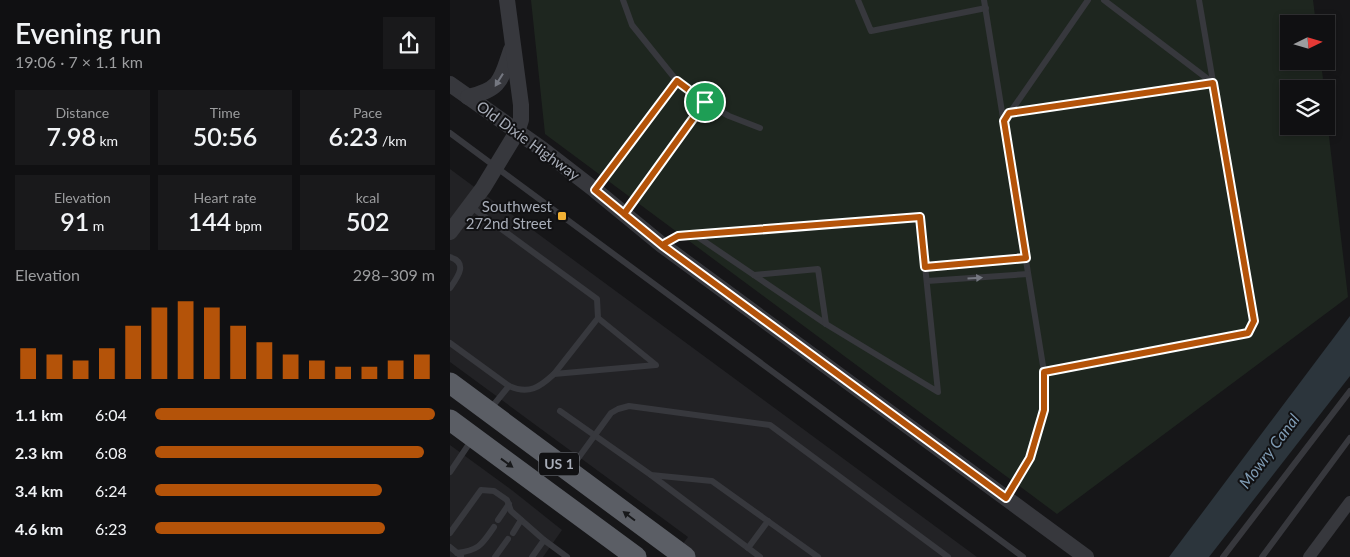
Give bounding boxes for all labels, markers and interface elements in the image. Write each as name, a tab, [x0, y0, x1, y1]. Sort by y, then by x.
north arrow	[1280, 15, 1335, 70]
map controls	[1280, 15, 1335, 135]
text: Evening run	[15, 16, 161, 50]
button: share	[383, 17, 435, 69]
text: 19:06 · 7 × 1.1 km	[15, 52, 143, 71]
one-way arrow	[494, 73, 503, 87]
button: layers	[1280, 80, 1335, 135]
pin	[684, 81, 726, 123]
icon: arrive	[691, 88, 719, 116]
street label: Old Dixie Highway	[473, 97, 584, 184]
text: Distance	[55, 104, 109, 121]
text: Time	[210, 104, 240, 121]
text: Pace	[353, 104, 382, 121]
text: 7.98	[47, 121, 96, 151]
text: 50:56	[193, 121, 257, 151]
text: 6:23	[328, 121, 378, 151]
text: km	[96, 132, 118, 149]
text: /km	[378, 132, 407, 149]
text: Elevation	[54, 189, 111, 206]
text: Heart rate	[194, 189, 256, 206]
text: kcal	[356, 189, 380, 206]
place label: Southwest 272nd Street	[466, 197, 553, 232]
text: 91	[60, 206, 89, 236]
text: 144	[188, 206, 231, 236]
text: 502	[346, 206, 389, 236]
marker: Southwest 272nd Street	[556, 210, 568, 222]
text: m	[89, 217, 104, 234]
text: bpm	[231, 217, 262, 234]
text: Elevation	[15, 265, 80, 284]
text: 298–309 m	[353, 265, 435, 284]
one-way arrow	[967, 273, 983, 281]
text: 1.1 km	[15, 405, 63, 424]
text: 6:04	[95, 405, 127, 424]
water label: Mowry Canal	[1234, 409, 1303, 492]
text: 2.3 km	[15, 443, 63, 462]
text: 6:08	[95, 443, 127, 462]
road number: US 1	[539, 452, 579, 476]
one-way arrow	[500, 458, 514, 468]
text: 3.4 km	[15, 481, 63, 500]
text: 6:24	[95, 481, 127, 500]
one-way arrow	[622, 511, 636, 521]
text: 4.6 km	[15, 519, 63, 538]
text: 6:23	[95, 519, 127, 538]

